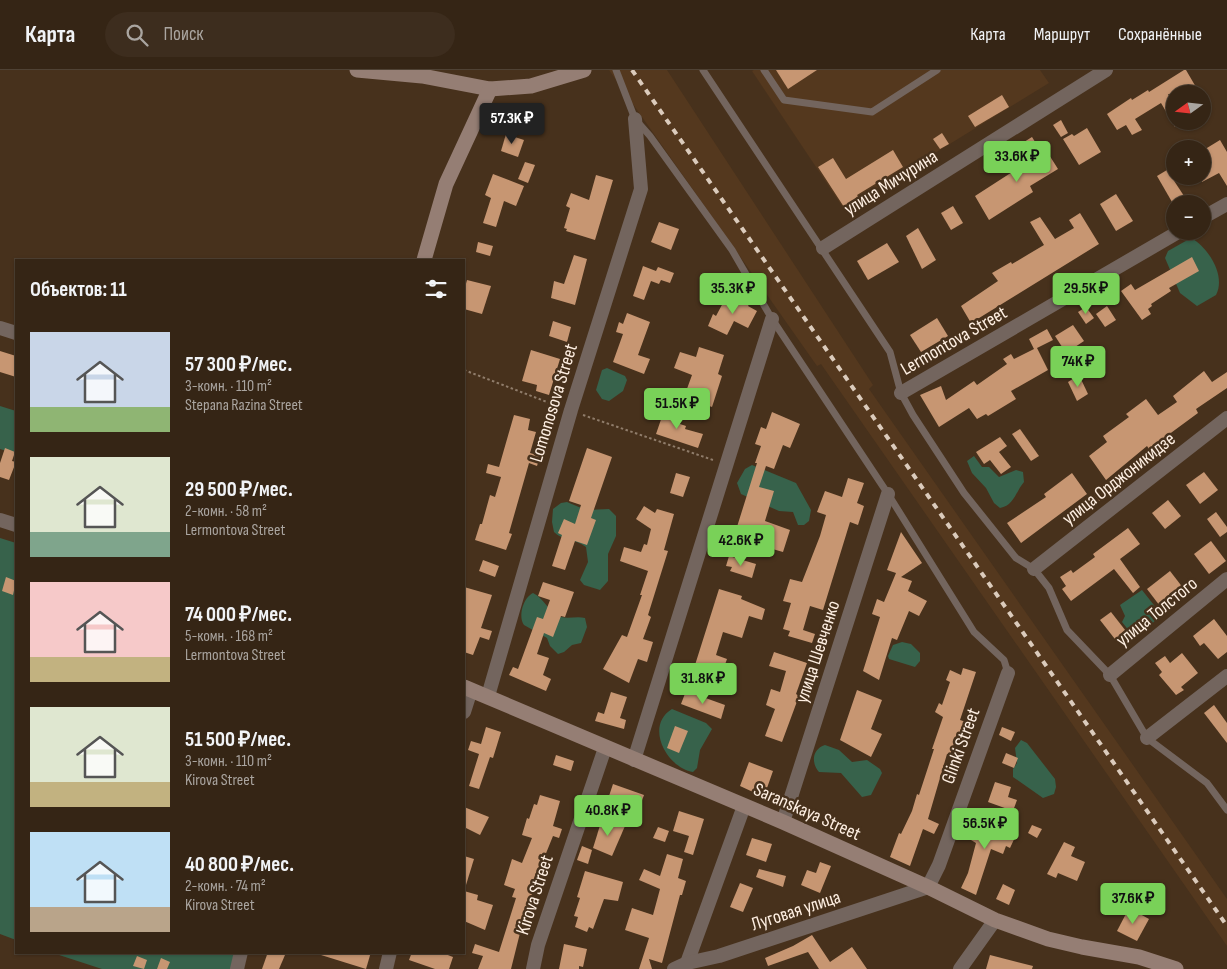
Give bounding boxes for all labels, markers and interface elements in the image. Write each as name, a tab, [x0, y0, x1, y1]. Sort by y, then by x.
search box	[105, 12, 455, 57]
text: Карта	[25, 20, 75, 49]
icon: search	[123, 21, 151, 49]
text: Поиск	[163, 23, 204, 46]
text: Карта	[970, 24, 1006, 45]
text: Маршрут	[1034, 24, 1090, 45]
text: Сохранённые	[1118, 24, 1202, 45]
north arrow	[1166, 85, 1211, 130]
map controls	[1166, 85, 1211, 240]
pin: 57.3K ₽	[466, 102, 558, 145]
text: 57.3K ₽	[491, 109, 533, 128]
pin: 33.6K ₽	[971, 140, 1063, 183]
button: +	[1166, 140, 1211, 185]
street label: улица Мичурина	[840, 145, 942, 221]
text: 33.6K ₽	[995, 147, 1039, 166]
button: −	[1166, 195, 1211, 240]
pin: 35.3K ₽	[687, 272, 779, 315]
pin: 29.5K ₽	[1040, 272, 1132, 315]
icon: filters	[422, 275, 450, 303]
text: Объектов: 11	[30, 277, 127, 302]
text: 35.3K ₽	[711, 279, 755, 298]
text: 29.5K ₽	[1064, 279, 1108, 298]
street label: Lermontova Street	[897, 301, 1012, 381]
street label: Lomonosova Street	[525, 341, 583, 465]
pin: 74K ₽	[1043, 346, 1113, 388]
icon: home	[70, 352, 130, 412]
text: 57 300 ₽/мес.	[185, 352, 292, 377]
text: 74K ₽	[1061, 352, 1095, 371]
text: 3-комн. · 110 m²	[185, 377, 272, 396]
pin: 51.5K ₽	[631, 388, 723, 430]
text: 51.5K ₽	[655, 394, 699, 413]
text: Stepana Razina Street	[185, 396, 303, 415]
street label: улица Орджоникидзе	[1058, 428, 1180, 530]
icon: home	[70, 477, 130, 537]
text: 29 500 ₽/мес.	[185, 477, 293, 502]
text: 2-комн. · 58 m²	[185, 502, 267, 521]
text: Lermontova Street	[185, 521, 285, 540]
pin: 42.6K ₽	[695, 524, 787, 567]
text: 42.6K ₽	[718, 531, 764, 550]
street label: улица Толстого	[1112, 572, 1202, 652]
street label: улица Шевченко	[791, 598, 845, 706]
icon: home	[70, 602, 130, 662]
text: 74 000 ₽/мес.	[185, 602, 292, 627]
text: 5-комн. · 168 m²	[185, 627, 273, 646]
text: Lermontova Street	[185, 646, 285, 665]
pin: 31.8K ₽	[657, 662, 749, 705]
text: 31.8K ₽	[681, 669, 725, 688]
street label: Glinki Street	[937, 705, 985, 787]
icon: home	[70, 727, 130, 787]
text: 51 500 ₽/мес.	[185, 727, 291, 752]
text: 3-комн. · 110 m²	[185, 752, 272, 771]
text: Kirova Street	[185, 771, 255, 790]
street label: Saranskaya Street	[750, 778, 864, 846]
pin: 40.8K ₽	[562, 794, 654, 837]
text: 40.8K ₽	[585, 801, 631, 820]
pin: 56.5K ₽	[939, 808, 1031, 850]
text: 56.5K ₽	[963, 814, 1007, 833]
icon: home	[70, 852, 130, 912]
text: 40 800 ₽/мес.	[185, 852, 294, 877]
street label: Kirova Street	[511, 852, 559, 938]
text: 2-комн. · 74 m²	[185, 877, 266, 896]
pin: 37.6K ₽	[1087, 882, 1179, 925]
street label: Луговая улица	[748, 886, 844, 936]
text: 37.6K ₽	[1111, 889, 1155, 908]
text: Kirova Street	[185, 896, 255, 915]

